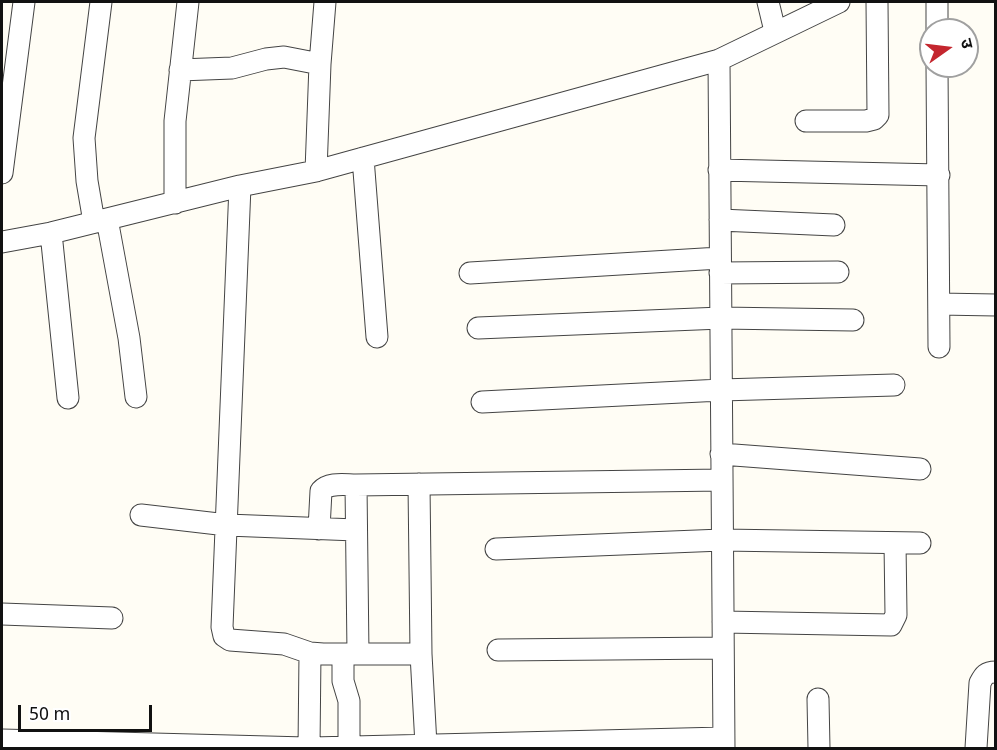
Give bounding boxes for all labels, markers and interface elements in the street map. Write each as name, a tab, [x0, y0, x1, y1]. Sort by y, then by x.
north arrow	[919, 18, 979, 78]
text: उ	[954, 37, 976, 51]
scale bar	[21, 693, 154, 731]
text: 50 m	[29, 704, 70, 727]

